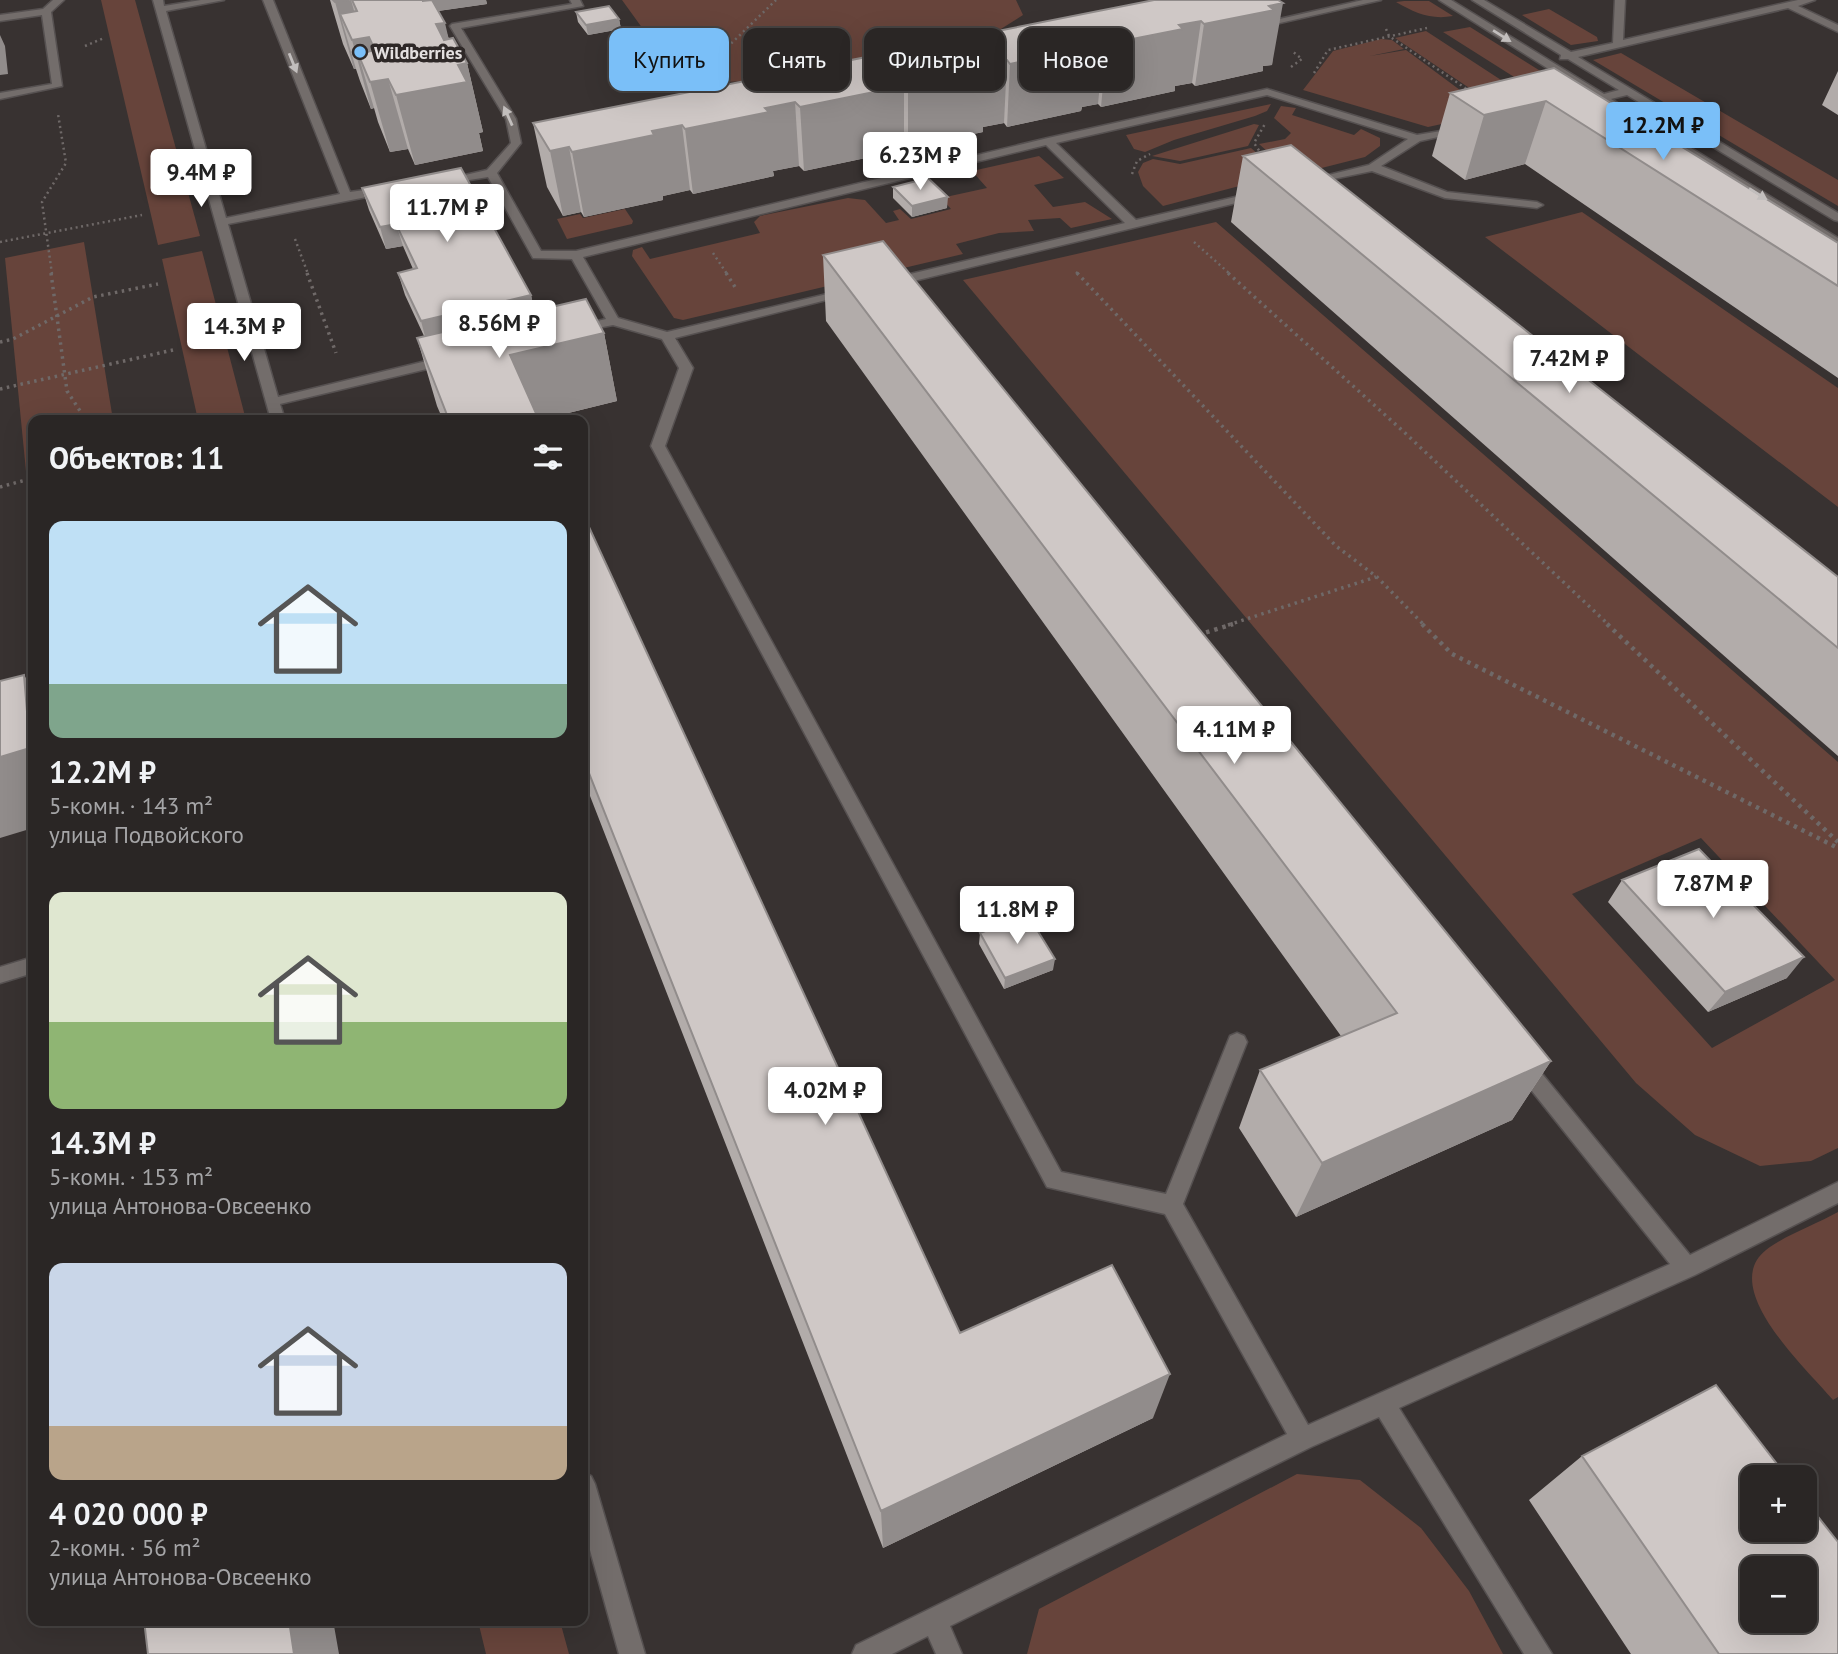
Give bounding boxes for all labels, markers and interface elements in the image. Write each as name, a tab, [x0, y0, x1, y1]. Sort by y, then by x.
chip: Купить	[609, 28, 729, 91]
chip: Снять	[743, 28, 850, 91]
chip: Фильтры	[864, 28, 1005, 91]
chip: Новое	[1019, 28, 1133, 91]
one-way arrow	[1492, 29, 1512, 42]
place label: Wildberries	[374, 41, 463, 64]
marker: Wildberries	[352, 44, 368, 60]
one-way arrow	[288, 53, 299, 74]
pin: 12.2M ₽	[1598, 102, 1728, 162]
one-way arrow	[502, 106, 514, 126]
text: 12.2M ₽	[1622, 110, 1704, 139]
pin: 6.23M ₽	[855, 132, 985, 192]
text: 6.23M ₽	[879, 140, 961, 169]
pin: 9.4M ₽	[144, 150, 258, 209]
text: 9.4M ₽	[166, 157, 236, 186]
pin: 11.7M ₽	[382, 184, 512, 244]
one-way arrow	[1749, 187, 1768, 200]
text: 11.7M ₽	[406, 192, 488, 221]
pin: 8.56M ₽	[434, 300, 564, 360]
pin: 14.3M ₽	[179, 304, 309, 363]
text: 8.56M ₽	[458, 308, 540, 337]
text: 14.3M ₽	[203, 311, 285, 340]
pin: 7.42M ₽	[1504, 336, 1634, 395]
text: 7.42M ₽	[1529, 343, 1609, 372]
text: Объектов: 11	[49, 438, 224, 477]
icon: filters	[529, 438, 567, 476]
icon: home	[245, 566, 371, 692]
pin: 4.11M ₽	[1169, 706, 1299, 766]
text: 4.11M ₽	[1193, 714, 1275, 743]
text: 12.2M ₽	[49, 752, 156, 791]
text: 5-комн. · 143 m²	[49, 791, 213, 820]
text: улица Подвойского	[49, 820, 244, 849]
pin: 7.87M ₽	[1648, 860, 1778, 920]
text: 7.87M ₽	[1673, 868, 1753, 897]
pin: 11.8M ₽	[952, 886, 1082, 946]
text: 11.8M ₽	[976, 894, 1058, 923]
icon: home	[245, 937, 371, 1063]
pin: 4.02M ₽	[760, 1068, 890, 1127]
text: 4.02M ₽	[784, 1075, 866, 1104]
text: 14.3M ₽	[49, 1123, 156, 1162]
text: 5-комн. · 153 m²	[49, 1162, 213, 1191]
text: улица Антонова-Овсеенко	[49, 1191, 312, 1220]
icon: home	[245, 1308, 371, 1434]
map controls	[1740, 1465, 1817, 1633]
button: +	[1740, 1465, 1817, 1542]
text: 4 020 000 ₽	[49, 1494, 208, 1533]
text: 2-комн. · 56 m²	[49, 1533, 201, 1562]
button: −	[1740, 1556, 1817, 1633]
text: улица Антонова-Овсеенко	[49, 1562, 312, 1591]

